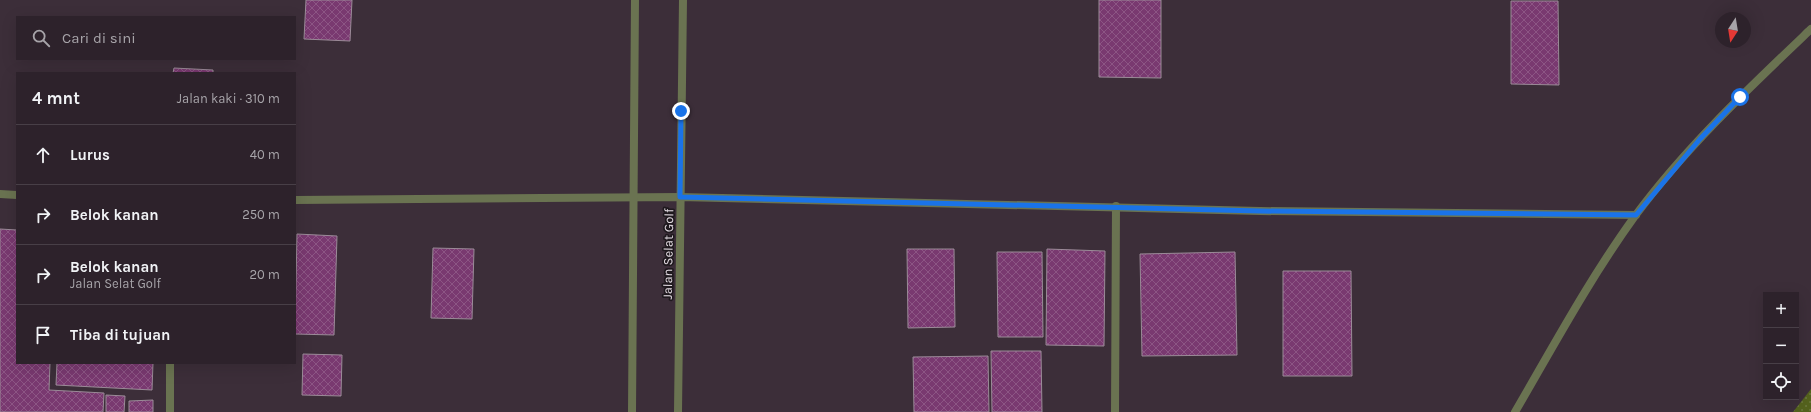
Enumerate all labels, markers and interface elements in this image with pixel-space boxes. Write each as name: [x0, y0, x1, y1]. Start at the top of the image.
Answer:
north arrow: [1715, 12, 1751, 48]
search box: [16, 16, 296, 60]
icon: search: [30, 27, 52, 49]
text: Cari di sini: [62, 29, 136, 47]
text: 4 mnt: [32, 88, 80, 108]
route start: [1731, 88, 1749, 106]
text: Jalan kaki · 310 m: [177, 91, 280, 106]
route end: [672, 102, 690, 120]
icon: ahead: [32, 144, 54, 166]
text: Lurus: [70, 146, 110, 164]
text: 40 m: [250, 147, 280, 162]
icon: right: [32, 204, 54, 226]
text: Belok kanan: [70, 206, 159, 224]
text: 250 m: [242, 207, 280, 222]
street label: Jalan Selat Golf: [660, 208, 676, 300]
text: Belok kanan: [70, 258, 159, 276]
icon: right: [32, 264, 54, 286]
text: 20 m: [250, 267, 280, 282]
text: Jalan Selat Golf: [70, 276, 161, 291]
map controls: [1763, 292, 1799, 400]
button: +: [1763, 292, 1799, 328]
icon: arrive: [32, 324, 54, 346]
text: Tiba di tujuan: [70, 326, 170, 344]
button: −: [1763, 328, 1799, 364]
button: locate: [1763, 364, 1799, 400]

